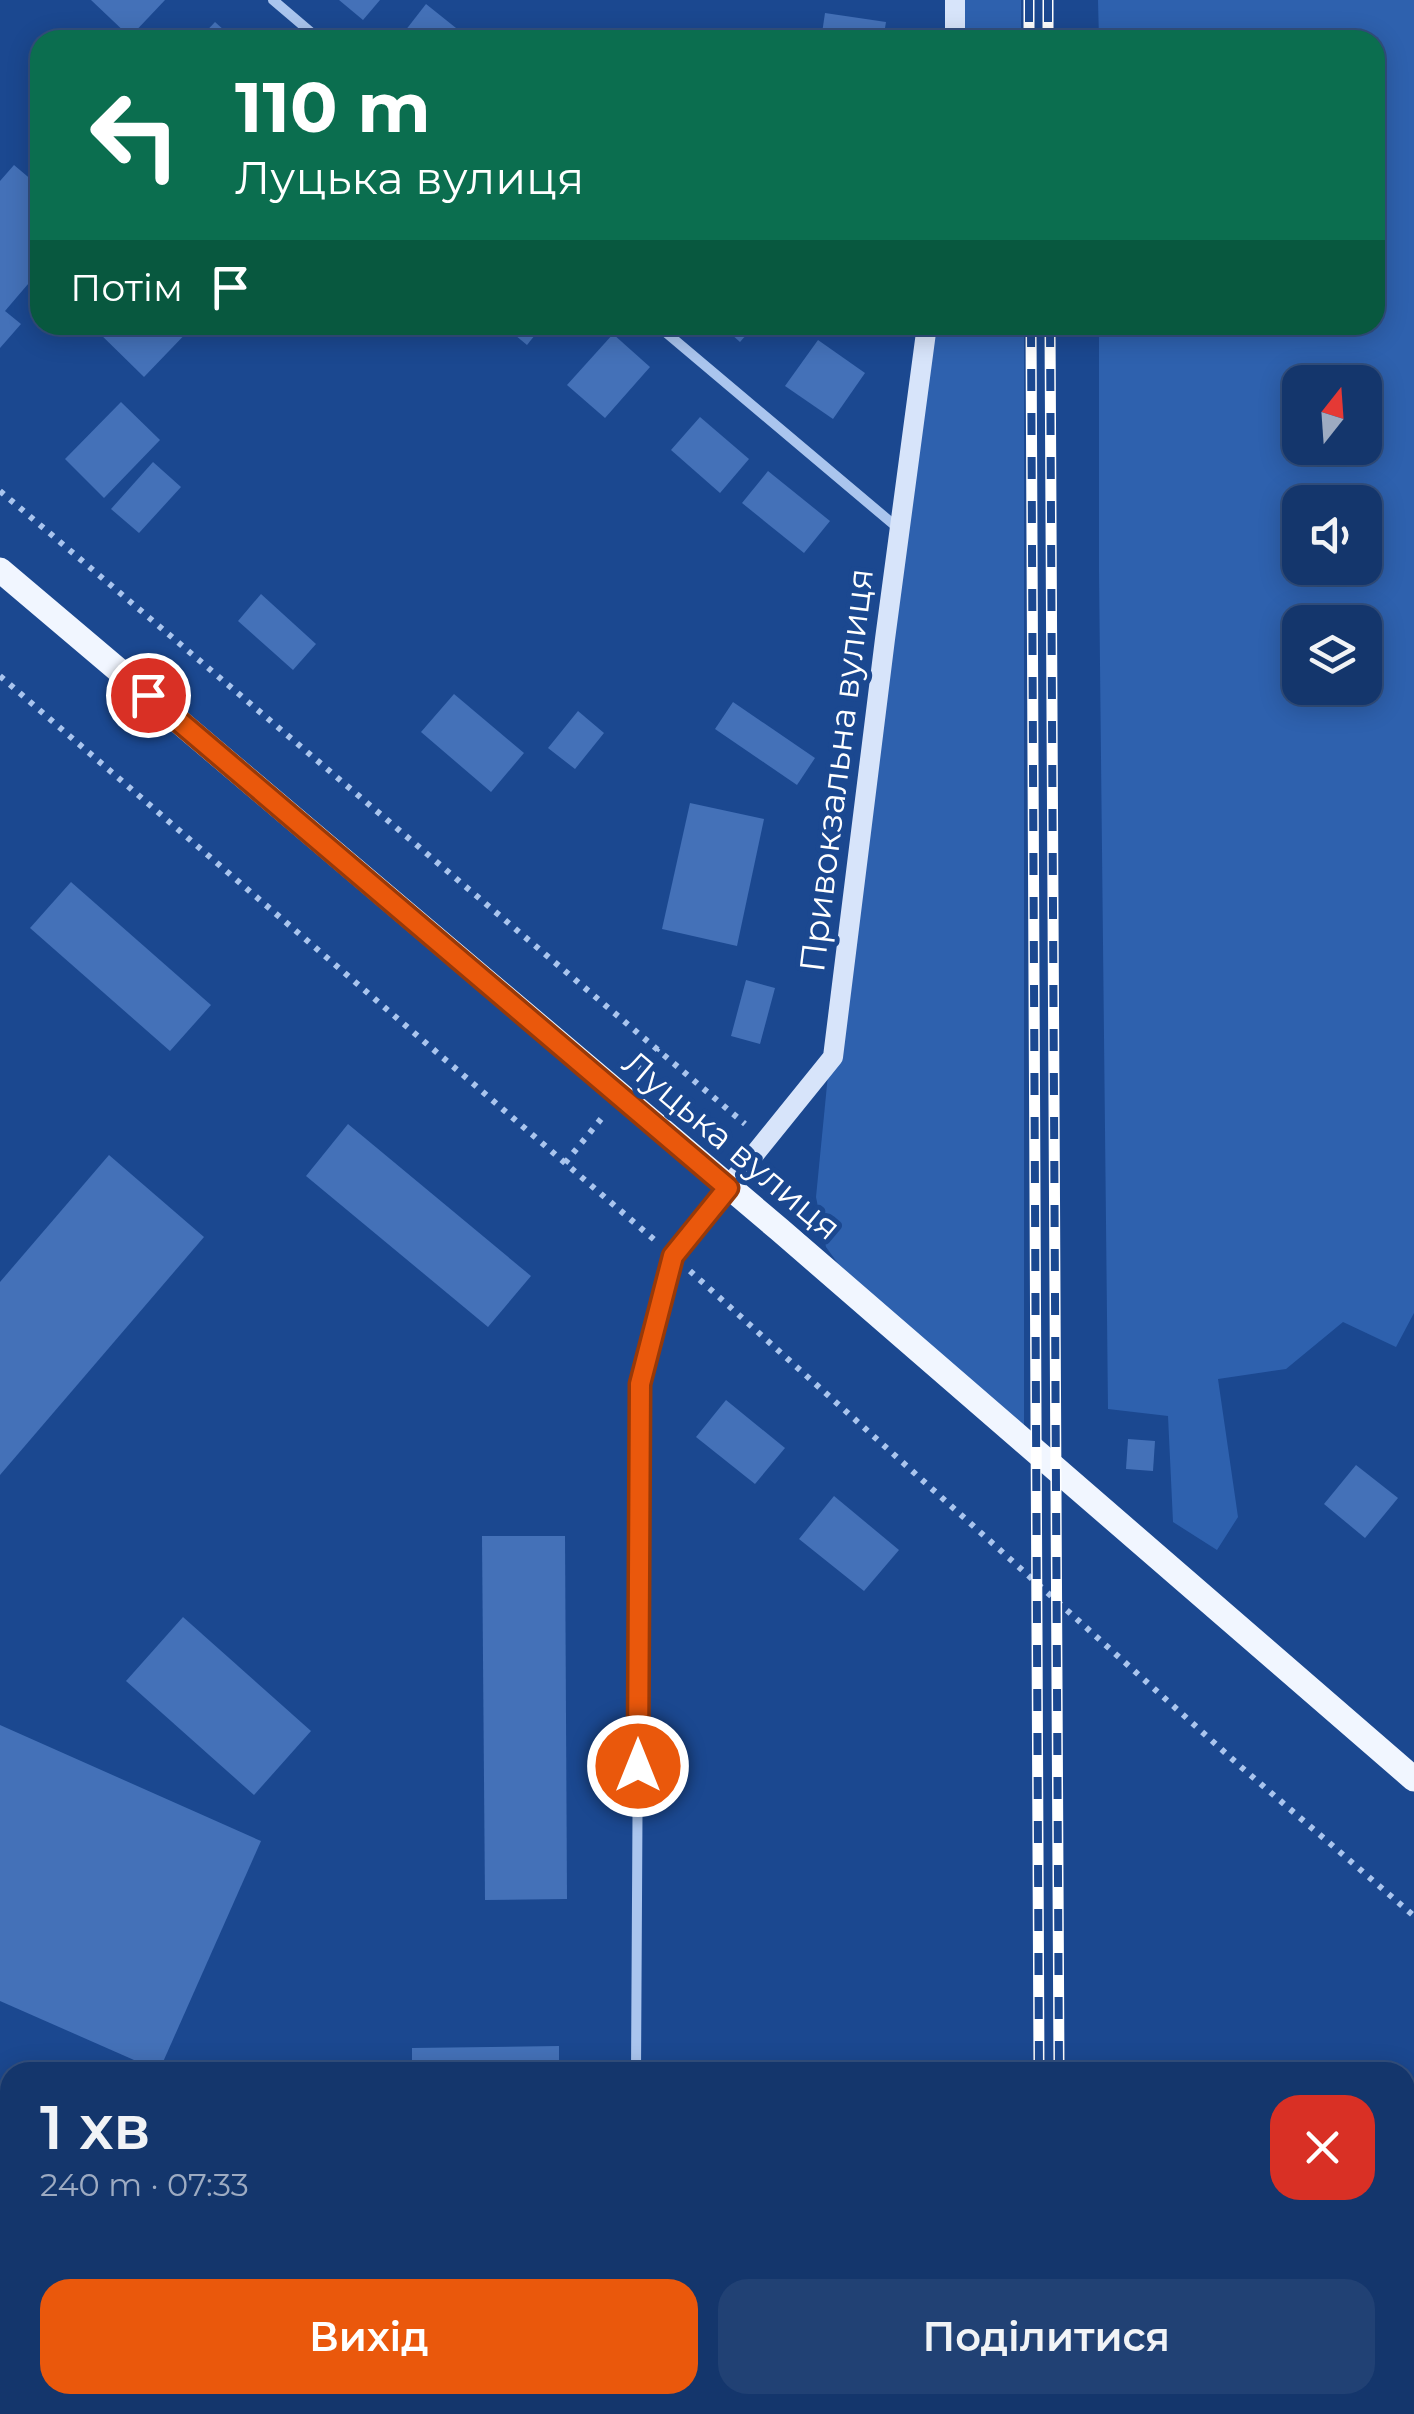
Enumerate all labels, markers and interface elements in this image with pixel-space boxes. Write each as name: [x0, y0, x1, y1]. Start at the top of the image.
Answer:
text: 110 m: [235, 64, 431, 150]
icon: left: [70, 70, 200, 200]
text: Луцька вулиця: [235, 150, 584, 205]
icon: arrive: [203, 260, 258, 315]
text: Потім: [70, 264, 183, 311]
north arrow: [1282, 365, 1382, 465]
map controls: [1282, 365, 1382, 705]
button: sound: [1282, 485, 1382, 585]
street label: Привокзальна вулиця: [790, 566, 882, 974]
button: layers: [1282, 605, 1382, 705]
pin: [106, 653, 191, 738]
icon: arrive: [121, 668, 176, 723]
street label: Луцька вулиця: [614, 1041, 850, 1249]
position arrow: [586, 1714, 690, 1818]
text: 1 хв: [40, 2091, 150, 2164]
button: close: [1270, 2095, 1375, 2200]
text: 240 m · 07:33: [40, 2165, 249, 2204]
button: Вихід: [40, 2279, 698, 2394]
button: Поділитися: [718, 2279, 1375, 2394]

